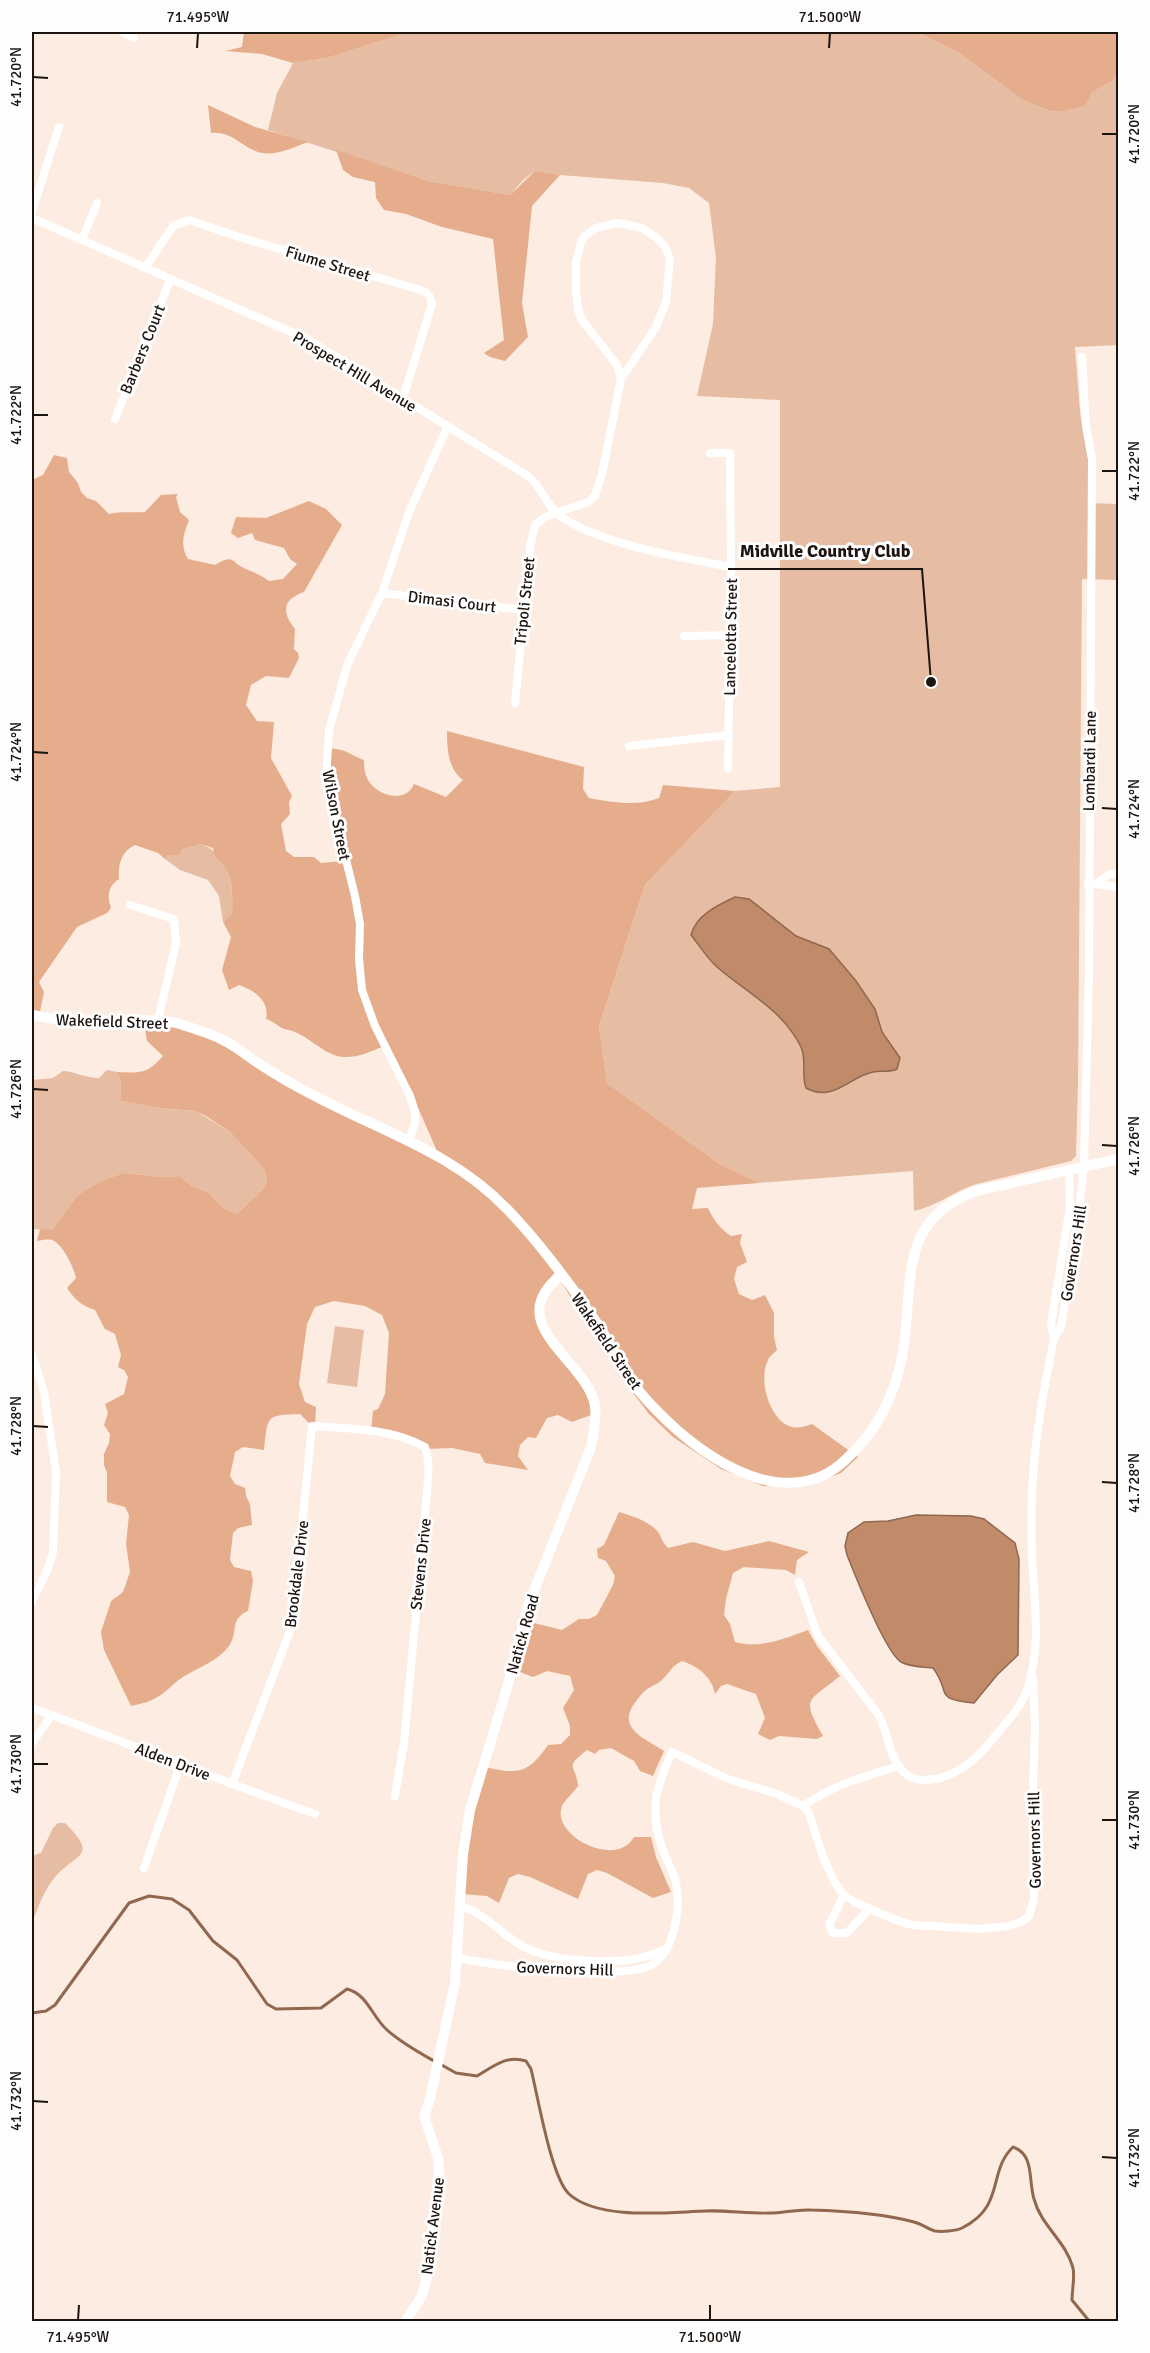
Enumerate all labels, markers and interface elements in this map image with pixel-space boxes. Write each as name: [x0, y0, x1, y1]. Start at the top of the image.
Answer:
text: 71.495°W: [167, 8, 230, 26]
text: 71.500°W: [799, 8, 862, 26]
text: 41.720°N: [7, 47, 25, 107]
text: 41.720°N: [1125, 104, 1143, 164]
street label: Fiume Street: [283, 242, 373, 286]
street label: Barbers Court: [116, 301, 170, 397]
street label: Prospect Hill Avenue: [289, 327, 420, 417]
text: 41.722°N: [7, 385, 25, 445]
text: 41.722°N: [1125, 441, 1143, 501]
callout: Midville Country Club: [728, 533, 922, 569]
text: Midville Country Club: [740, 540, 911, 562]
street label: Tripoli Street: [510, 556, 540, 646]
street label: Lancelotta Street: [720, 578, 742, 696]
street label: Dimasi Court: [407, 587, 498, 617]
street label: Lombardi Lane: [1079, 711, 1101, 811]
text: 41.724°N: [7, 722, 25, 782]
street label: Wilson Street: [317, 768, 355, 863]
text: 41.724°N: [1125, 779, 1143, 839]
street label: Wakefield Street: [55, 1010, 169, 1034]
text: 41.726°N: [7, 1059, 25, 1119]
text: 41.726°N: [1125, 1116, 1143, 1176]
street label: Governors Hill: [1057, 1203, 1092, 1303]
street label: Wakefield Street: [566, 1289, 646, 1394]
text: 41.728°N: [7, 1396, 25, 1456]
text: 41.728°N: [1125, 1453, 1143, 1513]
street label: Stevens Drive: [406, 1517, 436, 1611]
street label: Brookdale Drive: [280, 1519, 313, 1629]
street label: Natick Road: [502, 1592, 544, 1677]
text: 41.730°N: [7, 1734, 25, 1794]
street label: Alden Drive: [132, 1738, 213, 1785]
text: 41.730°N: [1125, 1790, 1143, 1850]
street label: Governors Hill: [1024, 1791, 1046, 1889]
street label: Governors Hill: [516, 1957, 614, 1981]
text: 41.732°N: [7, 2071, 25, 2131]
text: 41.732°N: [1125, 2128, 1143, 2188]
street label: Natick Avenue: [417, 2176, 449, 2276]
text: 71.495°W: [47, 2328, 110, 2346]
text: 71.500°W: [679, 2328, 742, 2346]

